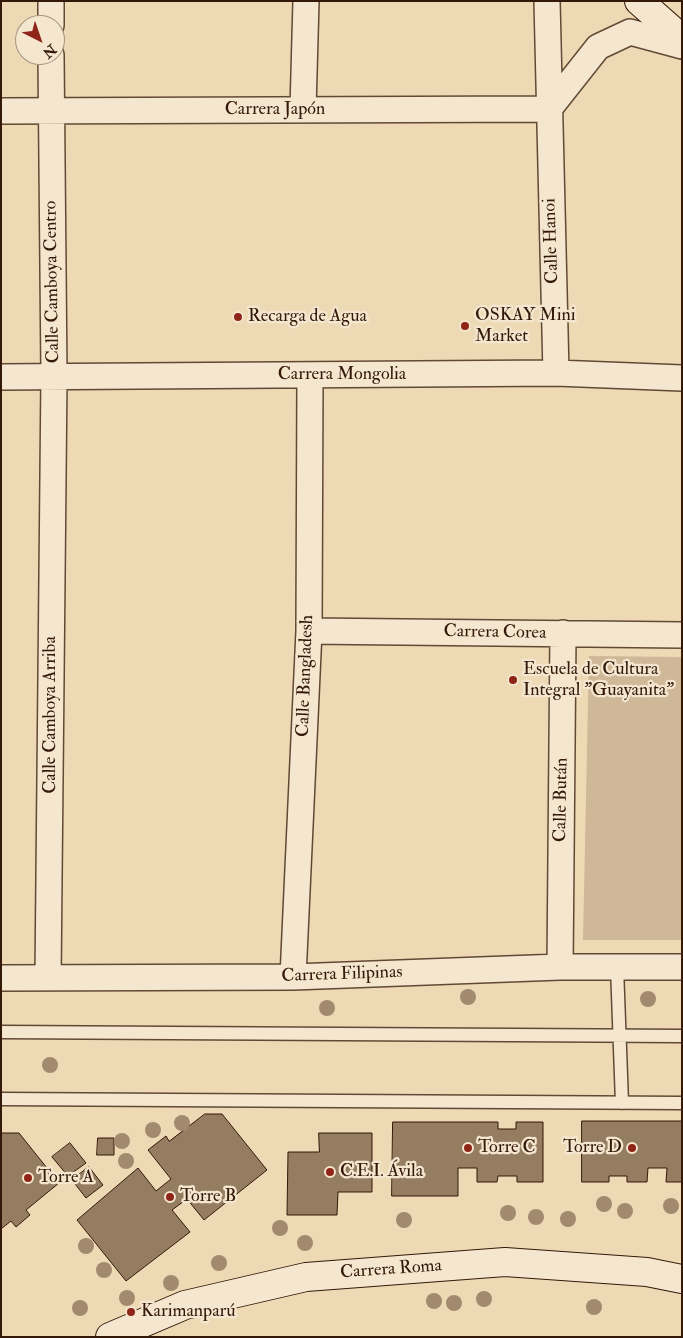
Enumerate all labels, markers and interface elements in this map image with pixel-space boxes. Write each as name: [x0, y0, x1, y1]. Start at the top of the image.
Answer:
north arrow: [15, 15, 65, 65]
text: N: [39, 40, 60, 61]
street label: Carrera Japón: [225, 99, 325, 121]
street label: Calle Hanoi: [540, 198, 564, 284]
street label: Calle Camboya Centro: [41, 200, 65, 364]
place label: OSKAY Mini Market: [475, 305, 576, 348]
place label: Recarga de Agua: [248, 306, 367, 328]
marker: Recarga de Agua: [232, 311, 244, 323]
marker: OSKAY Mini Market: [459, 320, 471, 332]
street label: Carrera Mongolia: [278, 364, 406, 386]
street label: Calle Bangladesh: [293, 615, 319, 737]
street label: Carrera Corea: [443, 621, 547, 645]
street label: Calle Camboya Arriba: [40, 636, 62, 794]
place label: Escuela de Cultura Integral "Guayanita": [523, 659, 674, 702]
marker: Escuela de Cultura Integral "Guayanita": [507, 674, 519, 686]
street label: Calle Bután: [550, 758, 574, 842]
street label: Carrera Filipinas: [281, 962, 403, 988]
place label: Torre C: [478, 1137, 536, 1159]
place label: Torre D: [563, 1137, 622, 1159]
marker: Torre C: [462, 1142, 474, 1154]
marker: Torre D: [626, 1142, 638, 1154]
place label: C.E.I. Ávila: [340, 1161, 423, 1183]
marker: C.E.I. Ávila: [324, 1166, 336, 1178]
place label: Torre A: [38, 1167, 94, 1189]
marker: Torre A: [22, 1172, 34, 1184]
place label: Torre B: [180, 1186, 236, 1208]
marker: Torre B: [164, 1191, 176, 1203]
street label: Carrera Roma: [339, 1256, 443, 1284]
place label: Karimanparú: [141, 1301, 236, 1323]
marker: Karimanparú: [125, 1306, 137, 1318]

